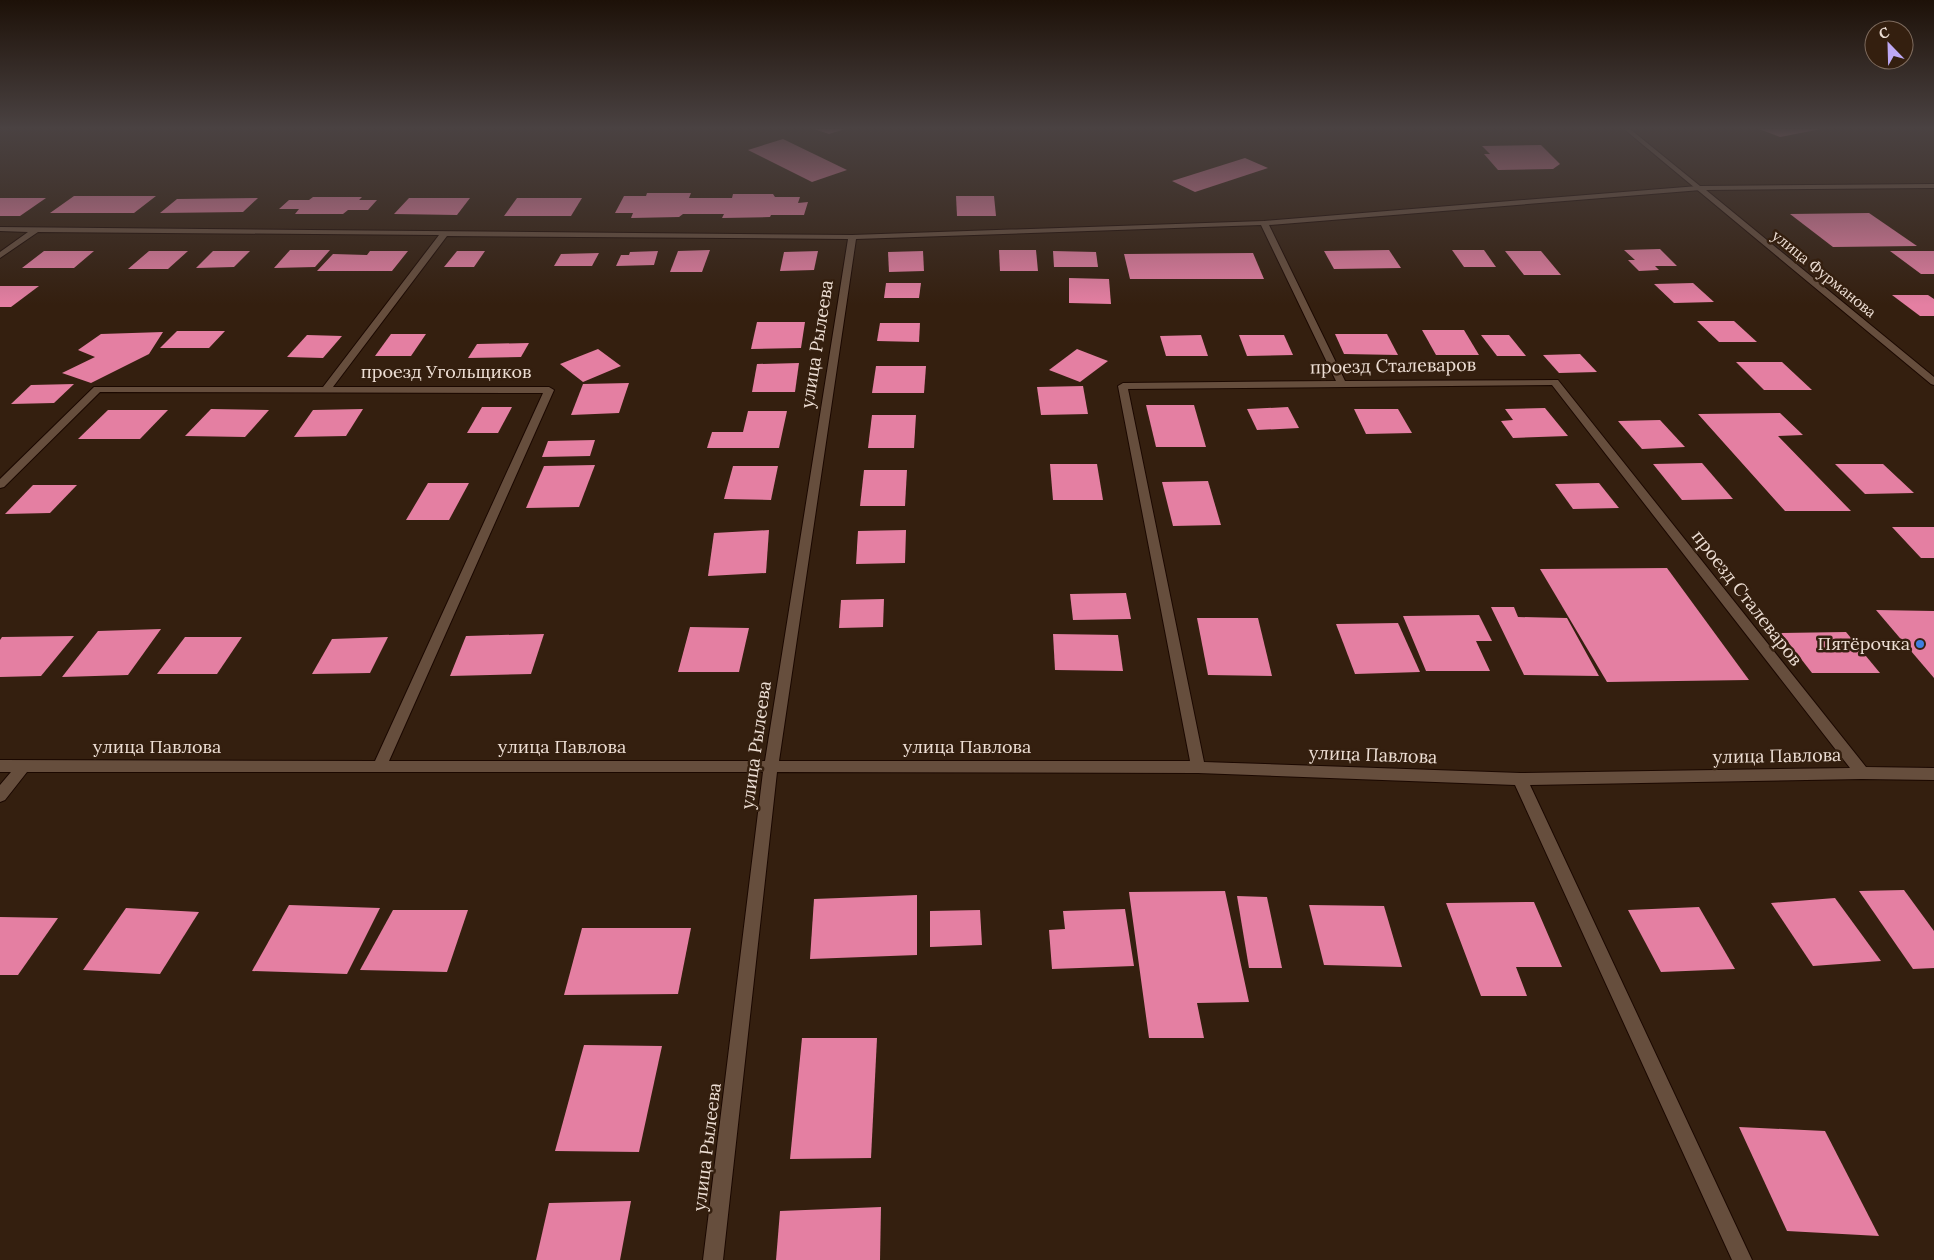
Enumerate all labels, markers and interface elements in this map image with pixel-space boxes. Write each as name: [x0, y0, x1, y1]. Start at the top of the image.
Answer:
north arrow: [1864, 20, 1914, 70]
text: С: [1876, 23, 1892, 43]
street label: улица Фурманова: [1768, 226, 1881, 322]
street label: улица Рылеева: [795, 278, 838, 410]
street label: проезд Сталеваров: [1310, 353, 1476, 378]
street label: проезд Угольщиков: [361, 360, 531, 383]
street label: проезд Сталеваров: [1687, 525, 1808, 670]
place label: Пятёрочка: [1818, 632, 1910, 655]
marker: Пятёрочка: [1914, 638, 1926, 650]
street label: улица Рылеева: [735, 679, 776, 811]
street label: улица Павлова: [93, 735, 221, 758]
street label: улица Павлова: [498, 735, 626, 758]
street label: улица Павлова: [903, 735, 1031, 758]
street label: улица Павлова: [1308, 741, 1438, 768]
street label: улица Павлова: [1713, 743, 1841, 768]
street label: улица Рылеева: [687, 1081, 726, 1213]

